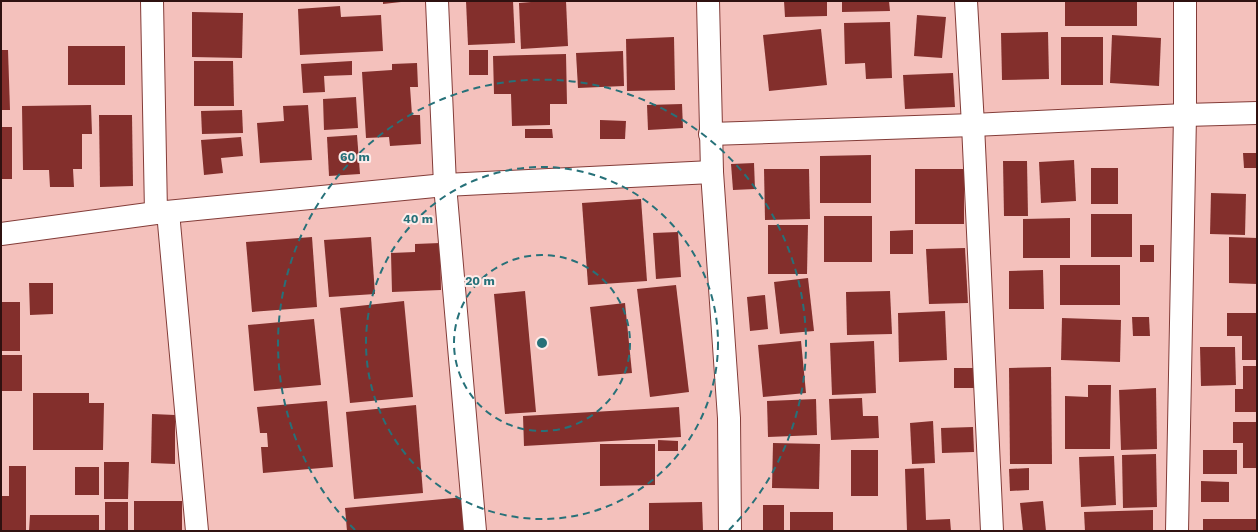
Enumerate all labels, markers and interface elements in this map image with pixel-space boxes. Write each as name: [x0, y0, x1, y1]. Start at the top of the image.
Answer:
text: 60 m: [340, 150, 370, 164]
text: 40 m: [403, 212, 433, 226]
text: 20 m: [465, 274, 495, 288]
centre of rings: [535, 336, 549, 350]

